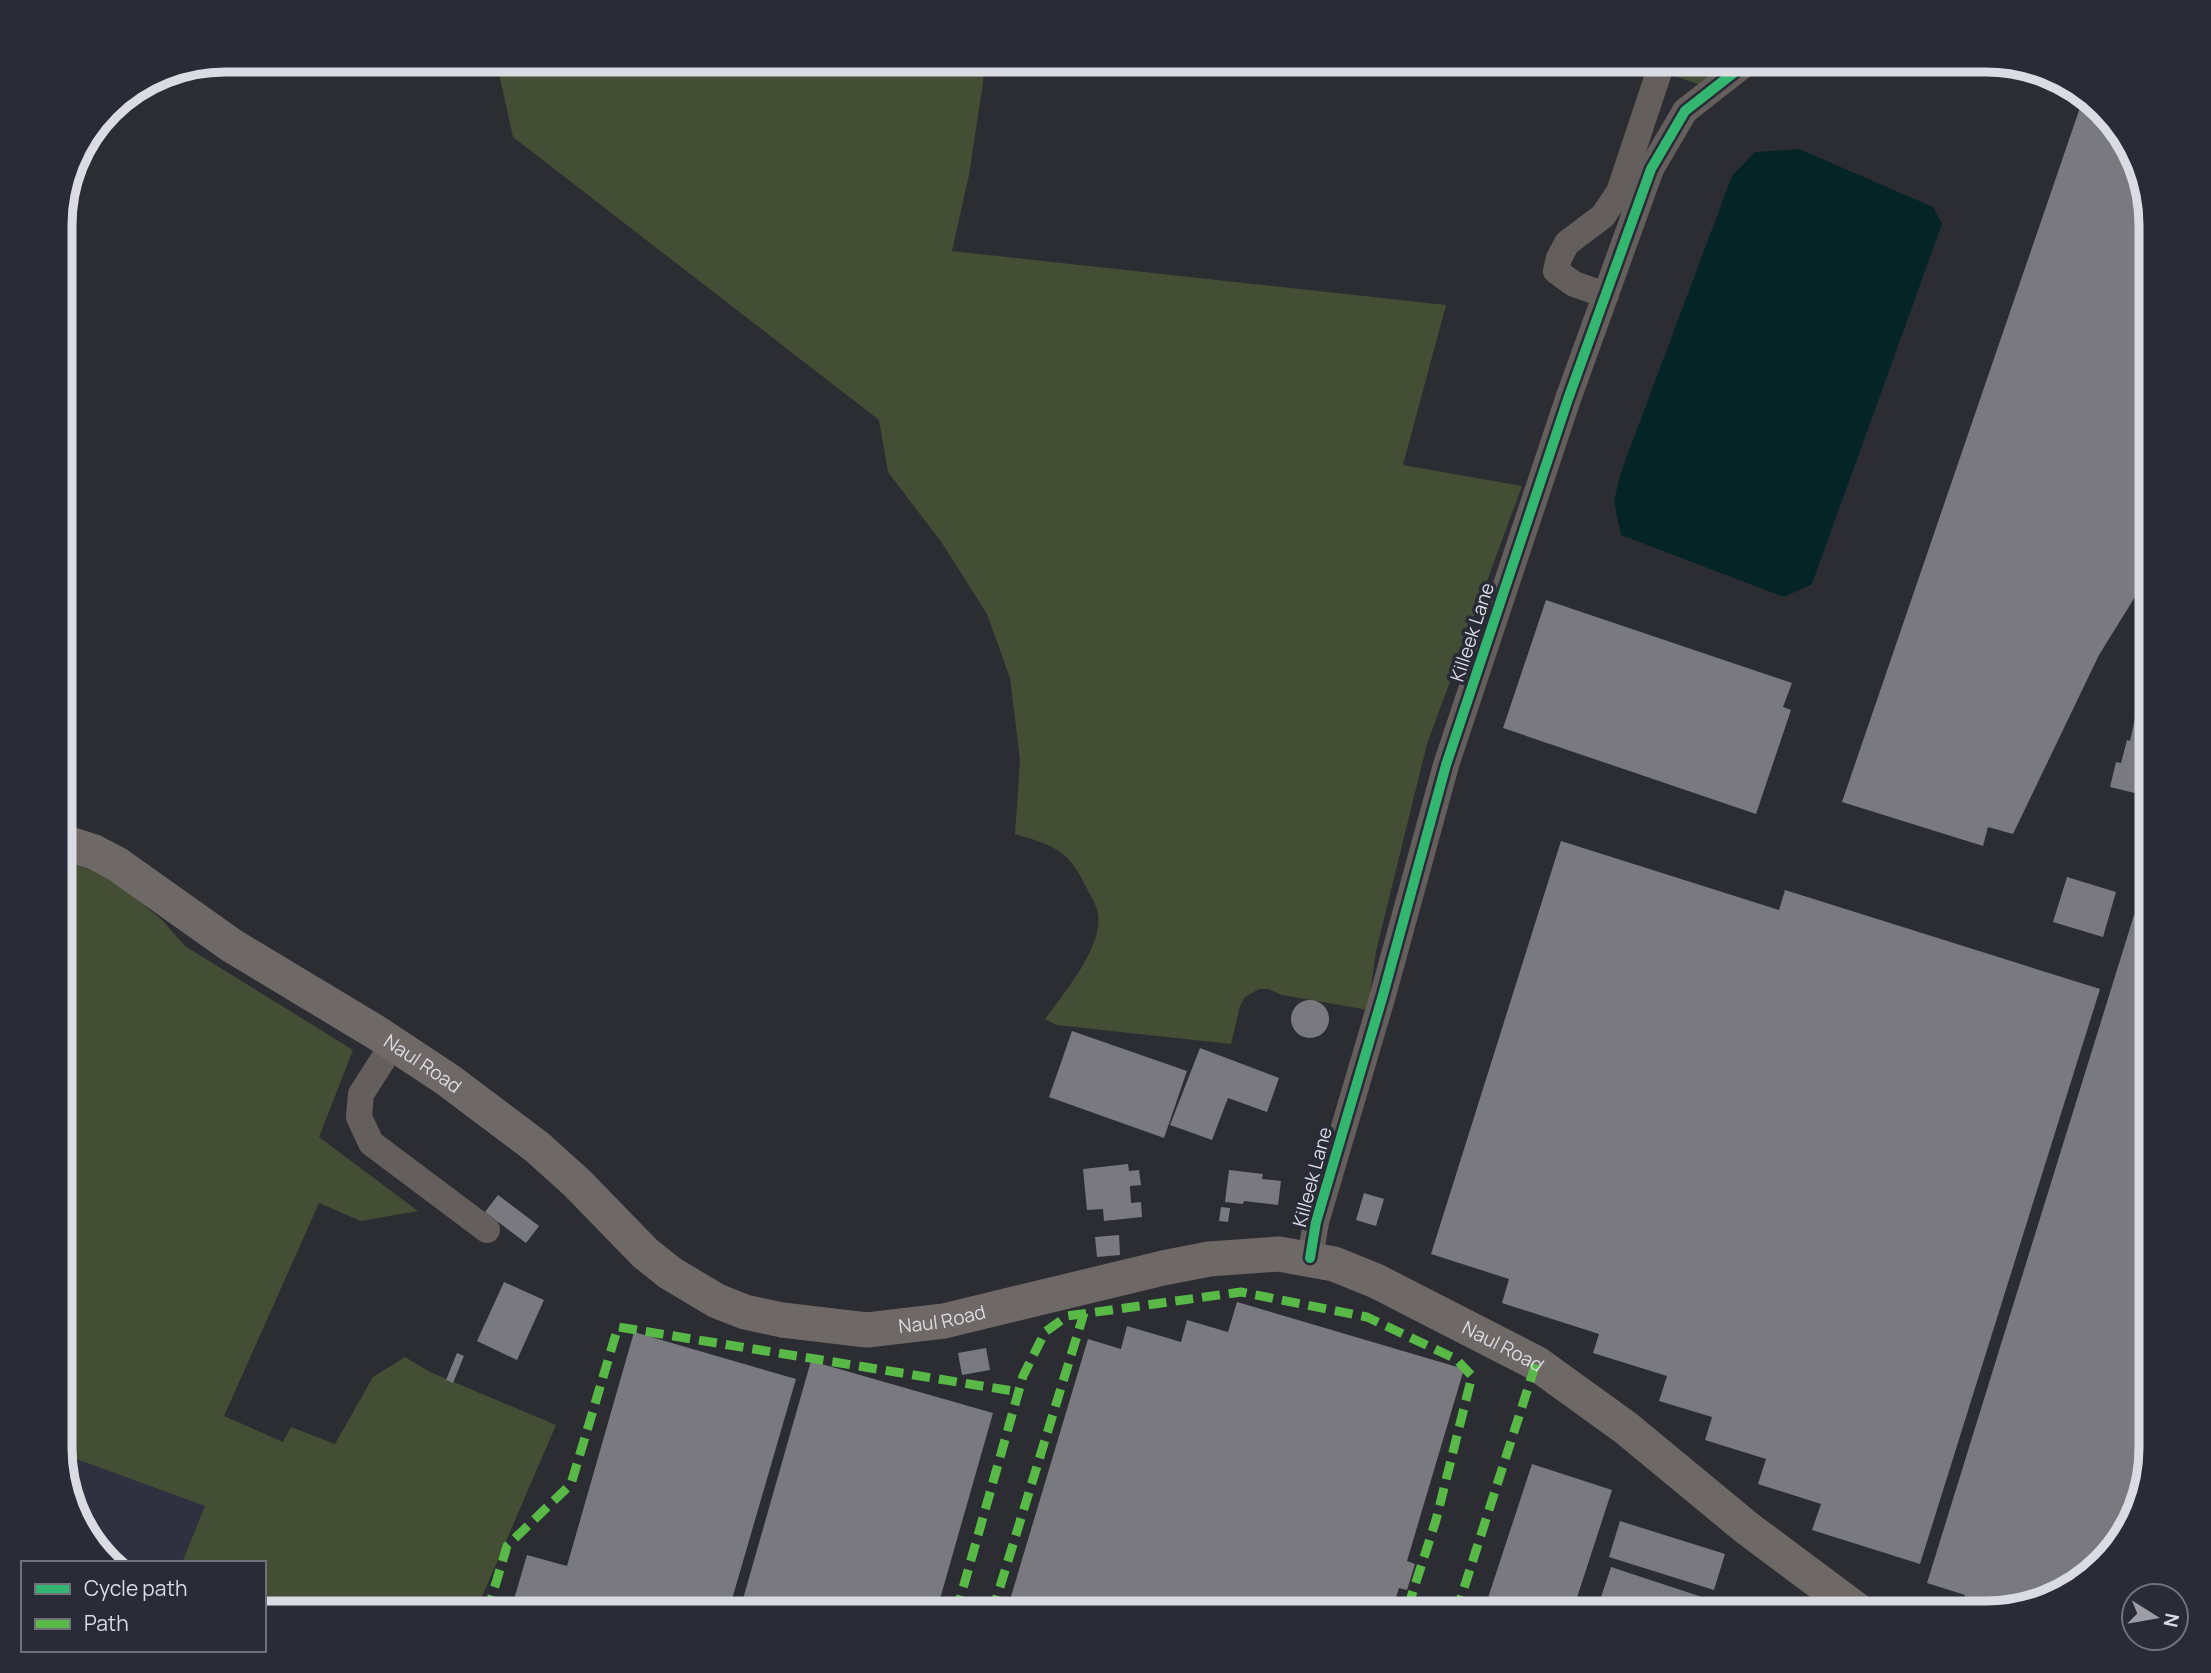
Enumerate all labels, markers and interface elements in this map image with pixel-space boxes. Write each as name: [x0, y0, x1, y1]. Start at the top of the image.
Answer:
street label: Killeek Lane: [1444, 579, 1500, 685]
street label: Naul Road: [379, 1028, 467, 1099]
street label: Killeek Lane: [1286, 1124, 1338, 1230]
street label: Naul Road: [897, 1298, 988, 1339]
street label: Naul Road: [1458, 1314, 1549, 1378]
legend: [21, 1561, 266, 1652]
text: Cycle path: [84, 1574, 187, 1602]
north arrow: [2120, 1582, 2190, 1652]
text: Path: [84, 1609, 129, 1637]
text: N: [2158, 1611, 2186, 1629]

